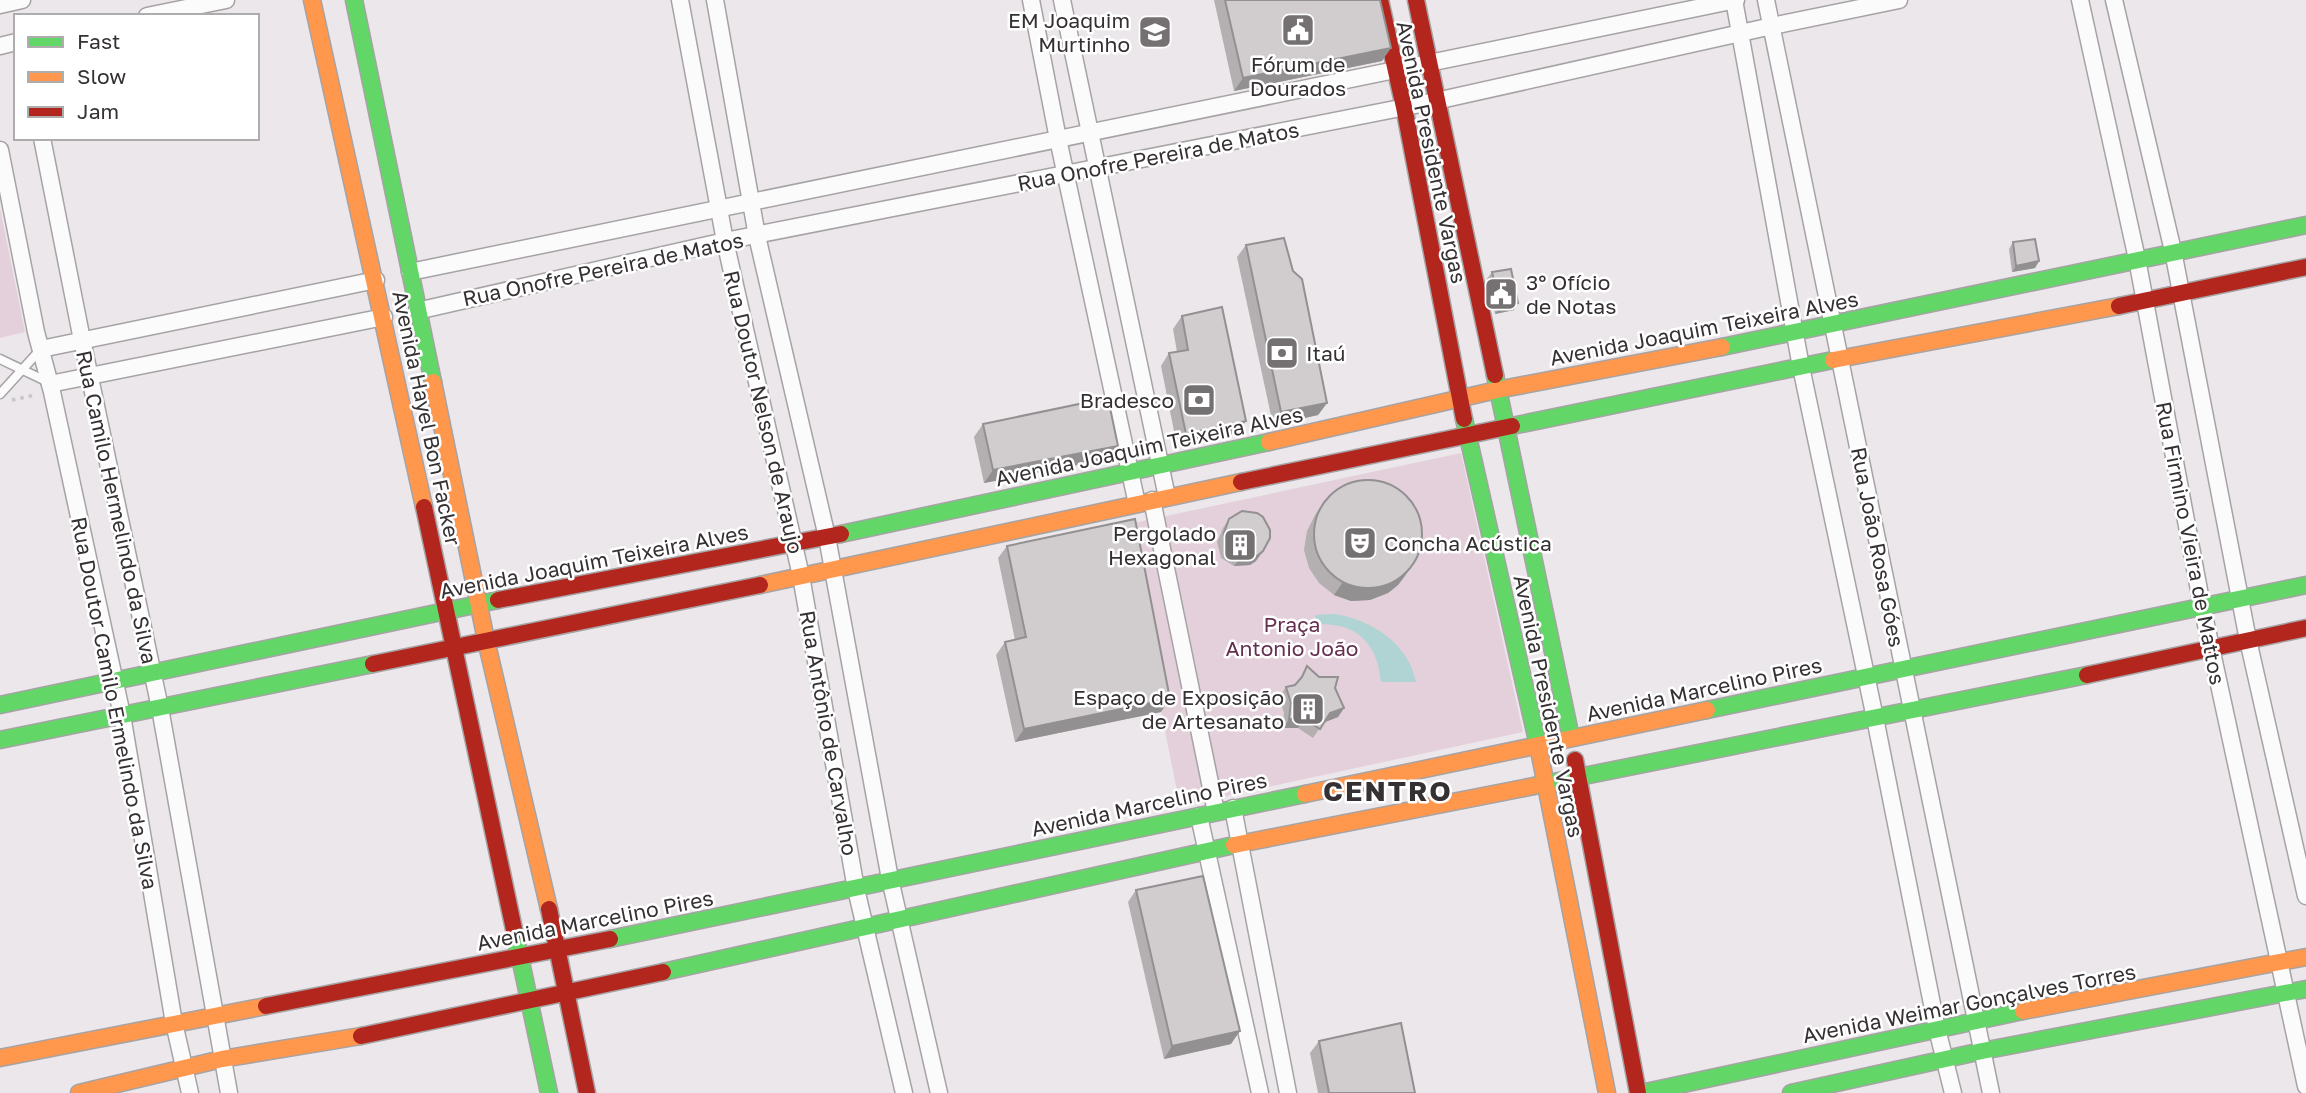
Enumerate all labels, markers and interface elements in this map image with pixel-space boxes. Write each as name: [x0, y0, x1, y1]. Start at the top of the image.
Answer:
place label: EM Joaquim Murtinho: [1008, 7, 1130, 57]
public building icon: Fórum de Dourados: [1279, 11, 1317, 49]
school or university icon: EM Joaquim Murtinho: [1136, 13, 1174, 51]
legend: [14, 14, 259, 140]
street label: Avenida Presidente Vargas: [1391, 18, 1473, 286]
text: Fast: [77, 28, 120, 54]
place label: Fórum de Dourados: [1250, 51, 1346, 101]
text: Slow: [77, 63, 126, 89]
text: Jam: [77, 98, 119, 124]
street label: Rua Onofre Pereira de Matos: [1015, 116, 1301, 196]
street label: Rua Onofre Pereira de Matos: [460, 227, 746, 311]
street label: Rua Doutor Nelson de Araujo: [719, 268, 809, 556]
place label: 3° Ofício de Notas: [1526, 269, 1616, 319]
public building icon: 3° Ofício de Notas: [1482, 275, 1520, 313]
street label: Avenida Joaquim Teixeira Alves: [1548, 285, 1860, 371]
street label: Avenida Hayel Bon Facker: [387, 288, 467, 548]
bank icon: Itaú: [1263, 334, 1301, 372]
place label: Itaú: [1306, 340, 1346, 366]
street label: Rua Camilo Hermelindo da Silva: [71, 348, 163, 666]
bank icon: Bradesco: [1180, 381, 1218, 419]
place label: Bradesco: [1080, 387, 1174, 413]
street label: Rua Firmino Vieira de Mattos: [2151, 399, 2231, 687]
street label: Avenida Joaquim Teixeira Alves: [993, 401, 1305, 491]
street label: Rua João Rosa Góes: [1846, 445, 1910, 649]
street label: Rua Doutor Camilo Ermelindo da Silva: [66, 514, 164, 892]
street label: Avenida Joaquim Teixeira Alves: [438, 518, 750, 604]
place label: Pergolado Hexagonal: [1108, 520, 1216, 570]
theatre icon: Concha Acústica: [1341, 524, 1379, 562]
building icon: Pergolado Hexagonal: [1221, 526, 1259, 564]
place label: Concha Acústica: [1384, 530, 1552, 556]
street label: Avenida Presidente Vargas: [1508, 572, 1590, 840]
street label: Rua Antônio de Carvalho: [795, 608, 863, 858]
park label: Praça Antonio João: [1226, 611, 1358, 661]
street label: Avenida Marcelino Pires: [1584, 651, 1824, 727]
place label: Espaço de Exposição de Artesanato: [1073, 684, 1284, 734]
building icon: Espaço de Exposição de Artesanato: [1289, 690, 1327, 728]
street label: Avenida Marcelino Pires: [1029, 766, 1269, 842]
district label: CENTRO: [1323, 774, 1453, 807]
street label: Avenida Marcelino Pires: [475, 884, 715, 956]
street label: Avenida Weimar Gonçalves Torres: [1800, 958, 2138, 1048]

